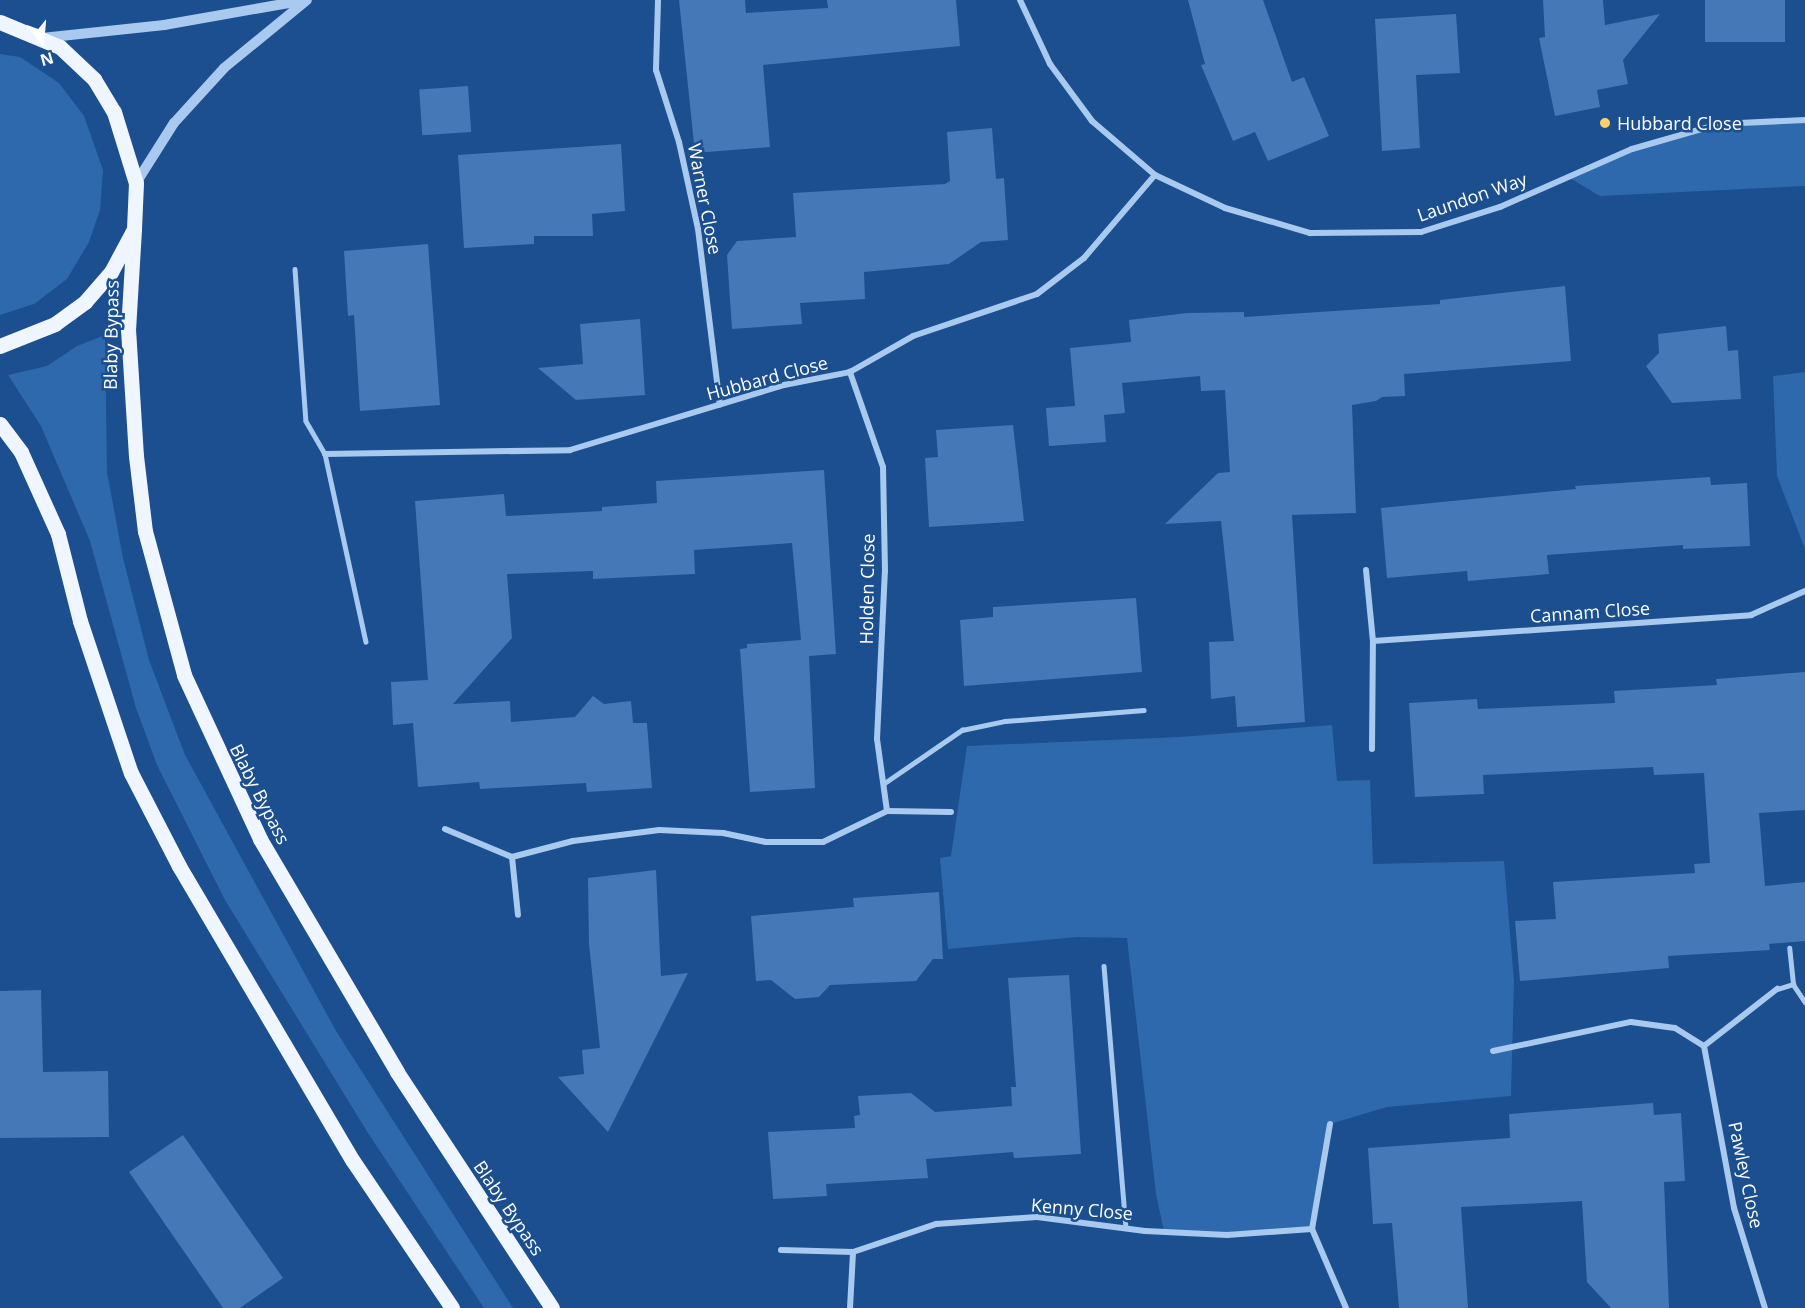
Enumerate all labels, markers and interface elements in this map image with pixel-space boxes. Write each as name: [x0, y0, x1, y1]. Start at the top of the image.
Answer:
north arrow: [12, 12, 72, 72]
text: N: [38, 47, 56, 72]
place label: Hubbard Close: [1617, 112, 1742, 134]
marker: Hubbard Close: [1598, 116, 1612, 130]
street label: Warner Close: [684, 142, 726, 256]
street label: Laundon Way: [1414, 168, 1530, 226]
street label: Blaby Bypass: [99, 280, 123, 390]
street label: Hubbard Close: [704, 351, 830, 405]
street label: Holden Close: [855, 533, 879, 645]
street label: Cannam Close: [1529, 597, 1651, 627]
street label: Blaby Bypass: [225, 740, 295, 848]
street label: Pawley Close: [1724, 1120, 1768, 1230]
street label: Blaby Bypass: [469, 1156, 549, 1260]
street label: Kenny Close: [1030, 1194, 1134, 1224]

